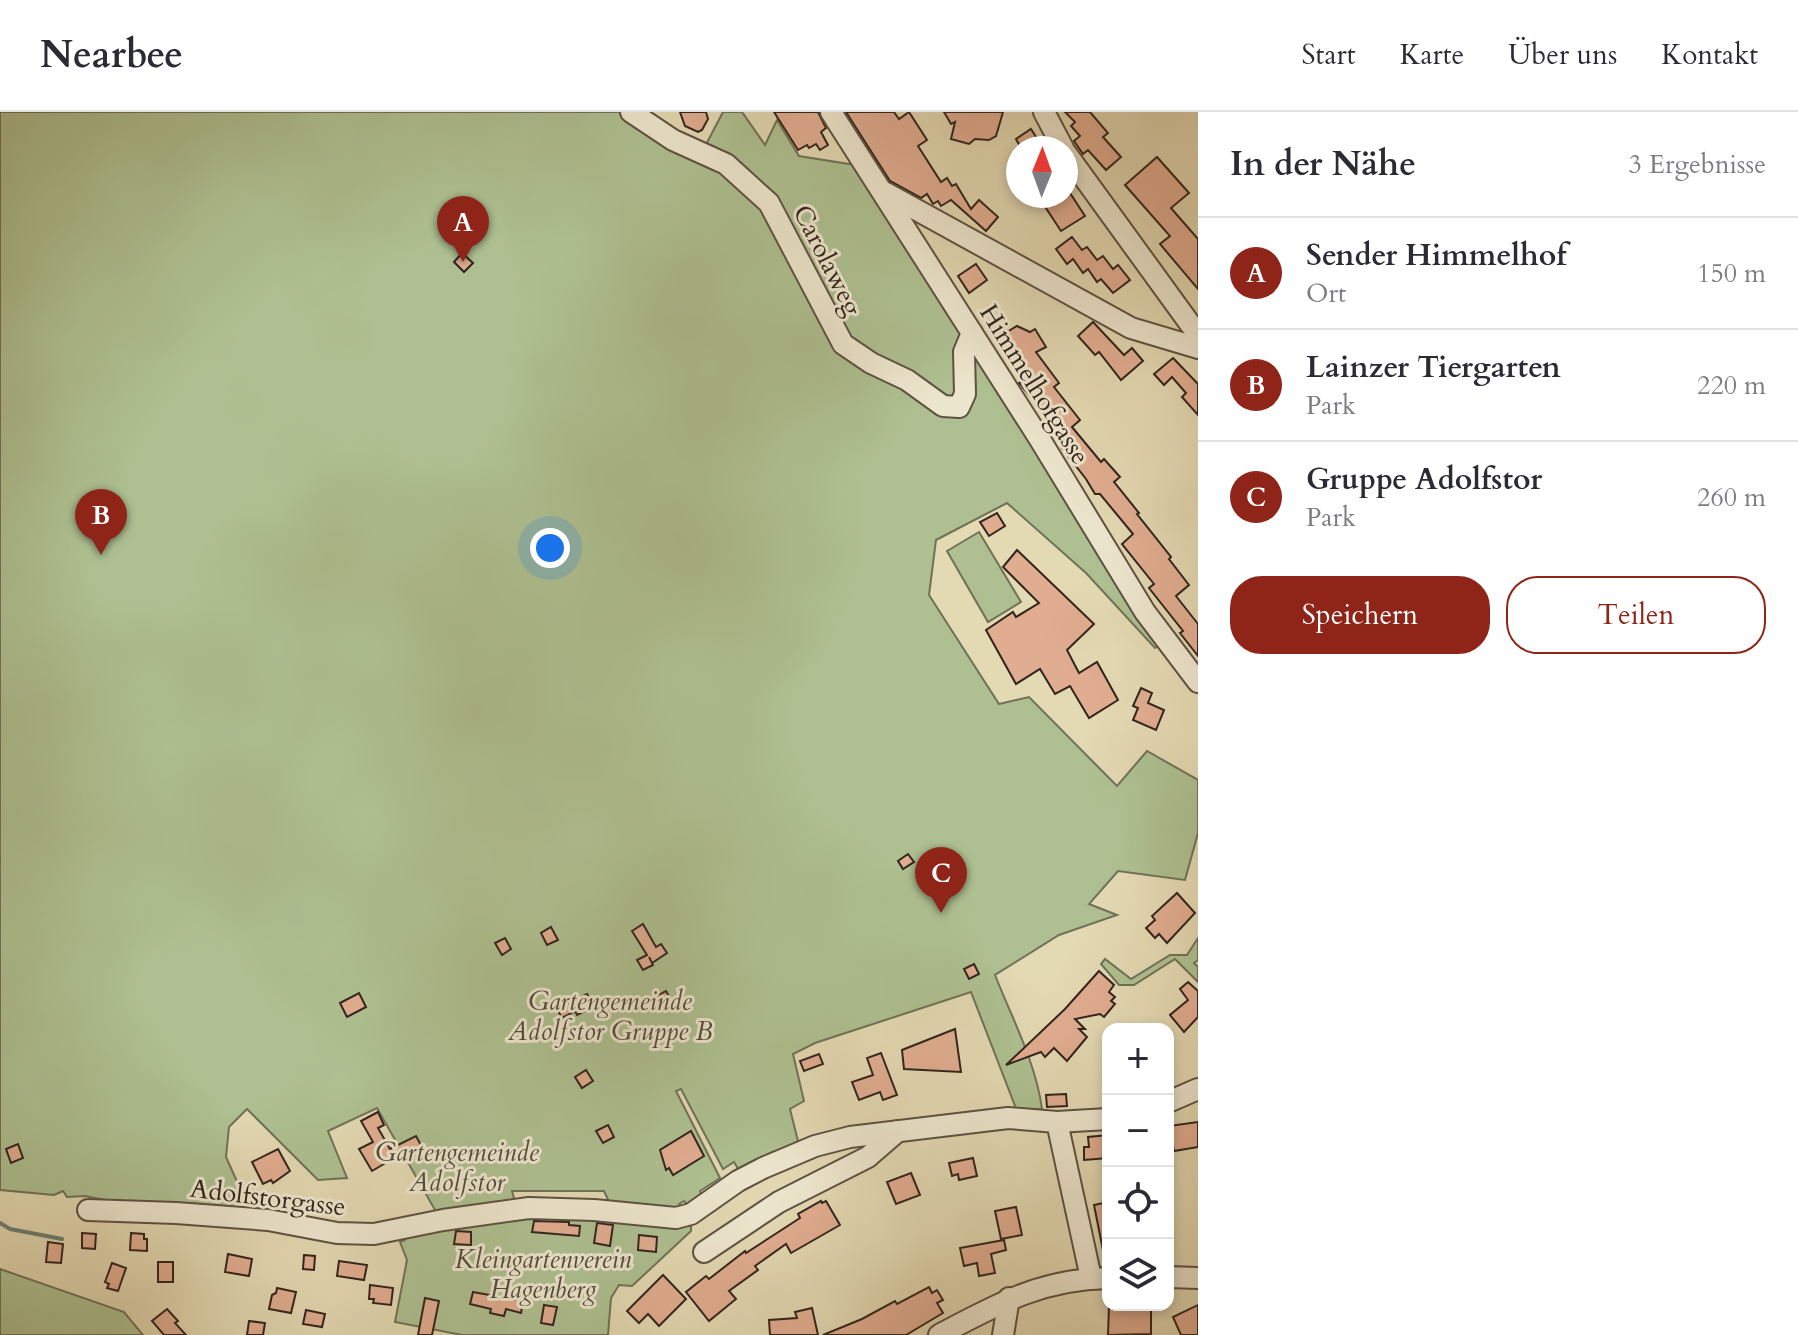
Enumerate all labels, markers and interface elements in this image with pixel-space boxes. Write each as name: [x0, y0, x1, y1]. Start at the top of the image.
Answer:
text: Nearbee: [40, 29, 183, 81]
text: Start: [1302, 36, 1356, 74]
text: Karte: [1400, 36, 1464, 74]
text: Über uns: [1508, 36, 1617, 74]
text: Kontakt: [1661, 36, 1758, 74]
north arrow: [1006, 136, 1078, 208]
text: In der Nähe: [1230, 141, 1416, 187]
text: 3 Ergebnisse: [1629, 147, 1766, 182]
pin: A: [437, 196, 489, 262]
street label: Carolaweg: [785, 199, 871, 322]
text: Sender Himmelhof: [1306, 235, 1567, 276]
text: A: [1246, 256, 1266, 291]
text: 150 m: [1697, 256, 1766, 291]
text: Ort: [1306, 276, 1346, 311]
street label: Himmelhofgasse: [971, 298, 1098, 471]
text: Lainzer Tiergarten: [1306, 347, 1561, 388]
text: B: [1247, 368, 1265, 403]
text: 220 m: [1697, 368, 1766, 403]
text: Park: [1306, 388, 1356, 423]
text: Gruppe Adolfstor: [1306, 459, 1542, 500]
text: C: [1246, 480, 1266, 515]
text: 260 m: [1697, 480, 1766, 515]
pin: B: [75, 489, 127, 555]
text: Park: [1306, 500, 1356, 535]
your location: [530, 528, 570, 568]
button: Speichern: [1230, 576, 1490, 654]
button: Teilen: [1506, 576, 1766, 654]
pin: C: [915, 847, 967, 913]
park label: Gartengemeinde Adolfstor Gruppe B: [507, 984, 712, 1049]
map controls: [1102, 1023, 1174, 1311]
button: +: [1102, 1023, 1174, 1095]
button: −: [1102, 1095, 1174, 1167]
park label: Gartengemeinde Adolfstor: [375, 1135, 540, 1200]
button: locate: [1102, 1167, 1174, 1239]
street label: Adolfstorgasse: [188, 1171, 348, 1224]
button: layers: [1102, 1239, 1174, 1311]
park label: Kleingartenverein Hagenberg: [455, 1242, 632, 1307]

